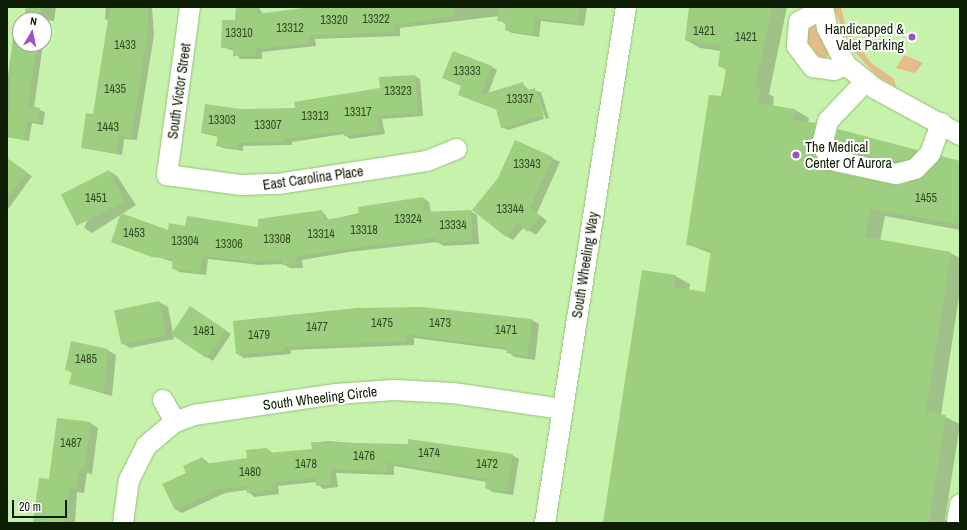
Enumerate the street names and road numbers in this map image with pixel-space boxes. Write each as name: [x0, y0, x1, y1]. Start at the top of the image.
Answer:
street label: South Victor Street: [164, 42, 194, 140]
street label: East Carolina Place: [262, 163, 364, 193]
street label: South Wheeling Way: [568, 211, 602, 319]
street label: South Wheeling Circle: [262, 383, 378, 413]

